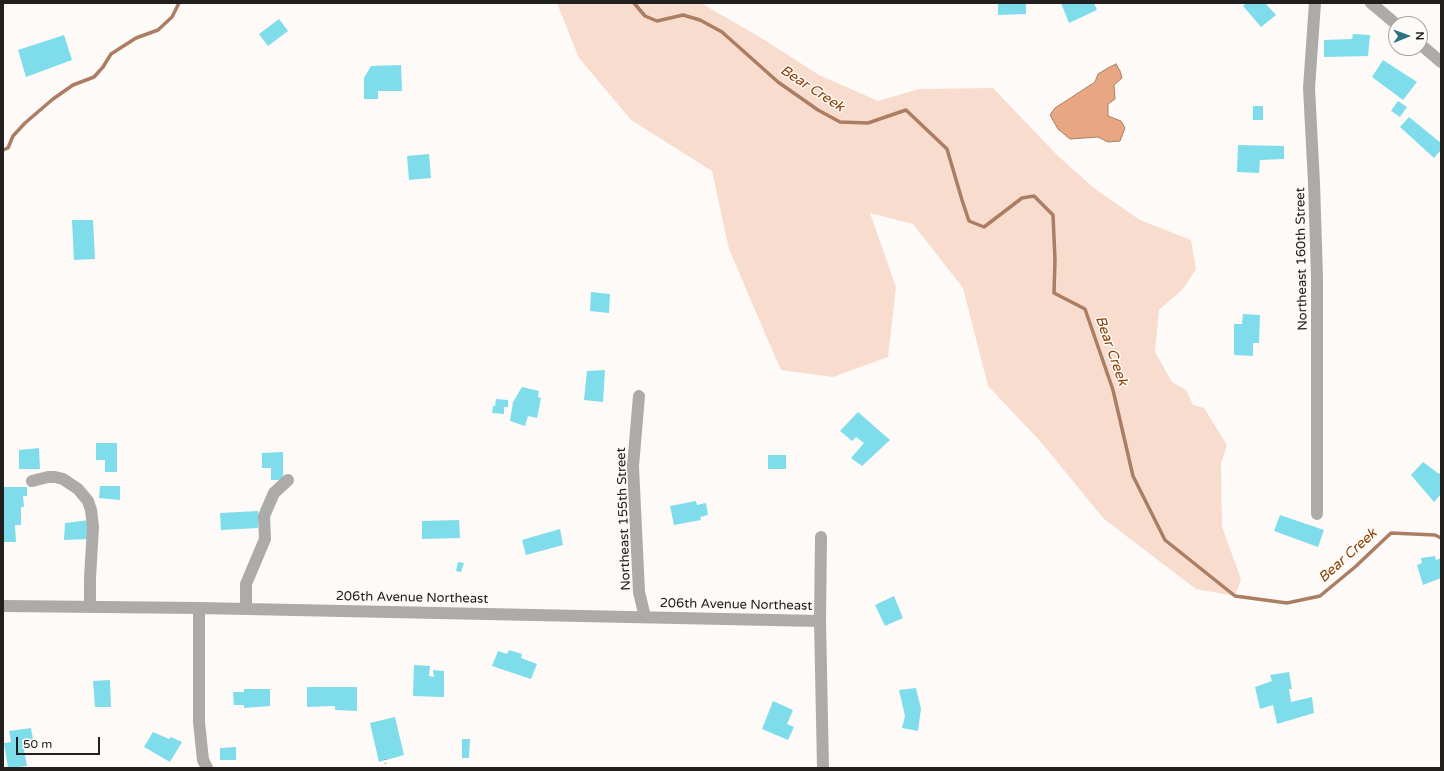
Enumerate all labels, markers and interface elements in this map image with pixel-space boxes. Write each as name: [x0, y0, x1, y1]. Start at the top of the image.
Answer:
north arrow: [1388, 16, 1428, 56]
text: N: [1413, 31, 1426, 40]
water label: Bear Creek: [777, 62, 847, 116]
street label: Northeast 160th Street: [1293, 187, 1311, 331]
water label: Bear Creek: [1091, 314, 1131, 388]
street label: Northeast 155th Street: [614, 447, 634, 591]
water label: Bear Creek: [1315, 525, 1381, 587]
street label: 206th Avenue Northeast: [336, 589, 488, 607]
street label: 206th Avenue Northeast: [660, 596, 812, 614]
scale bar: [18, 729, 102, 755]
text: 50 m: [23, 737, 52, 751]

